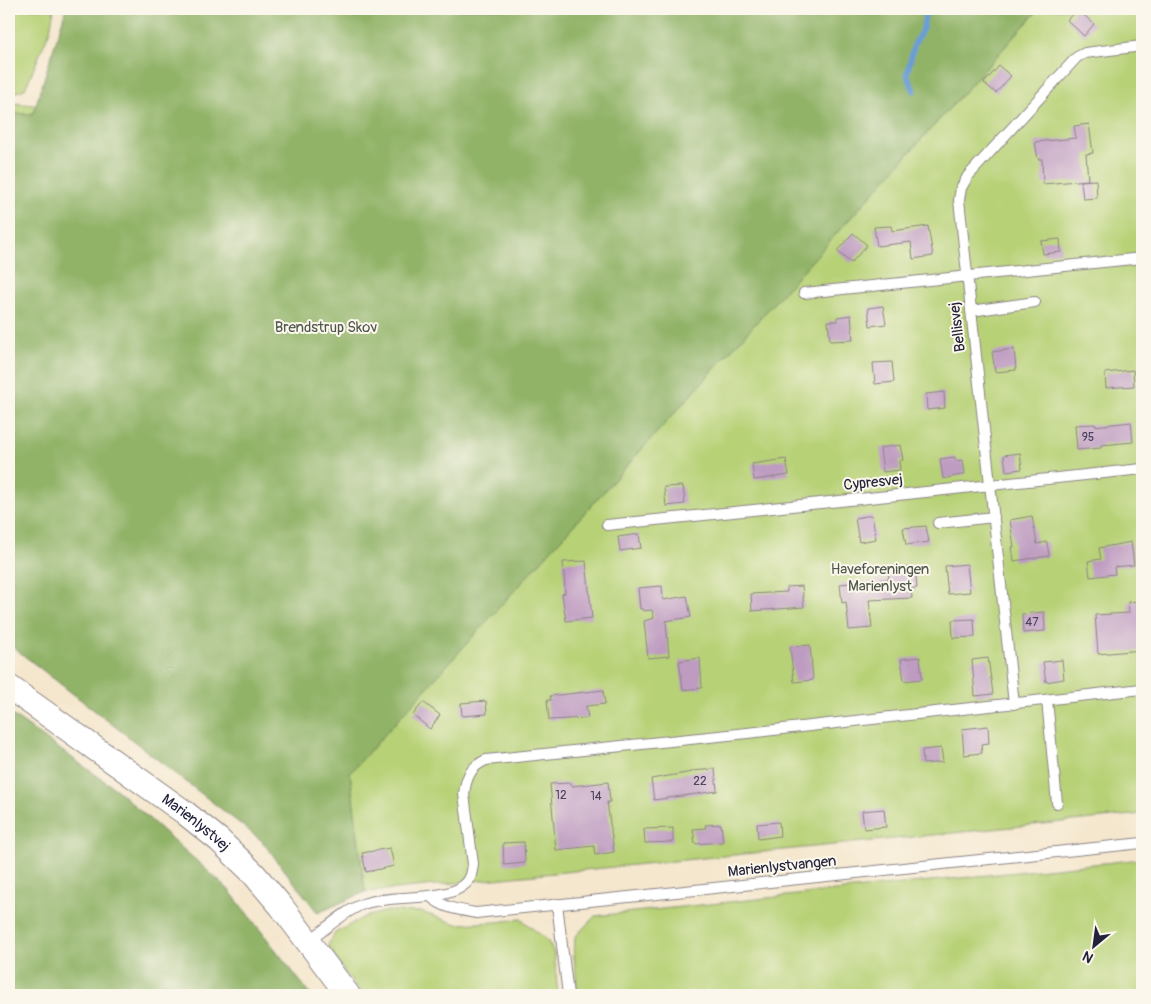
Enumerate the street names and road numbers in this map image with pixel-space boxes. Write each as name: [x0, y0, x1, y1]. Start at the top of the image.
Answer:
street label: Bellisvej: [945, 301, 970, 353]
street label: Cypresvej: [842, 470, 904, 495]
street label: Marienlystvej: [158, 790, 234, 856]
street label: Marienlystvangen: [727, 851, 837, 882]

